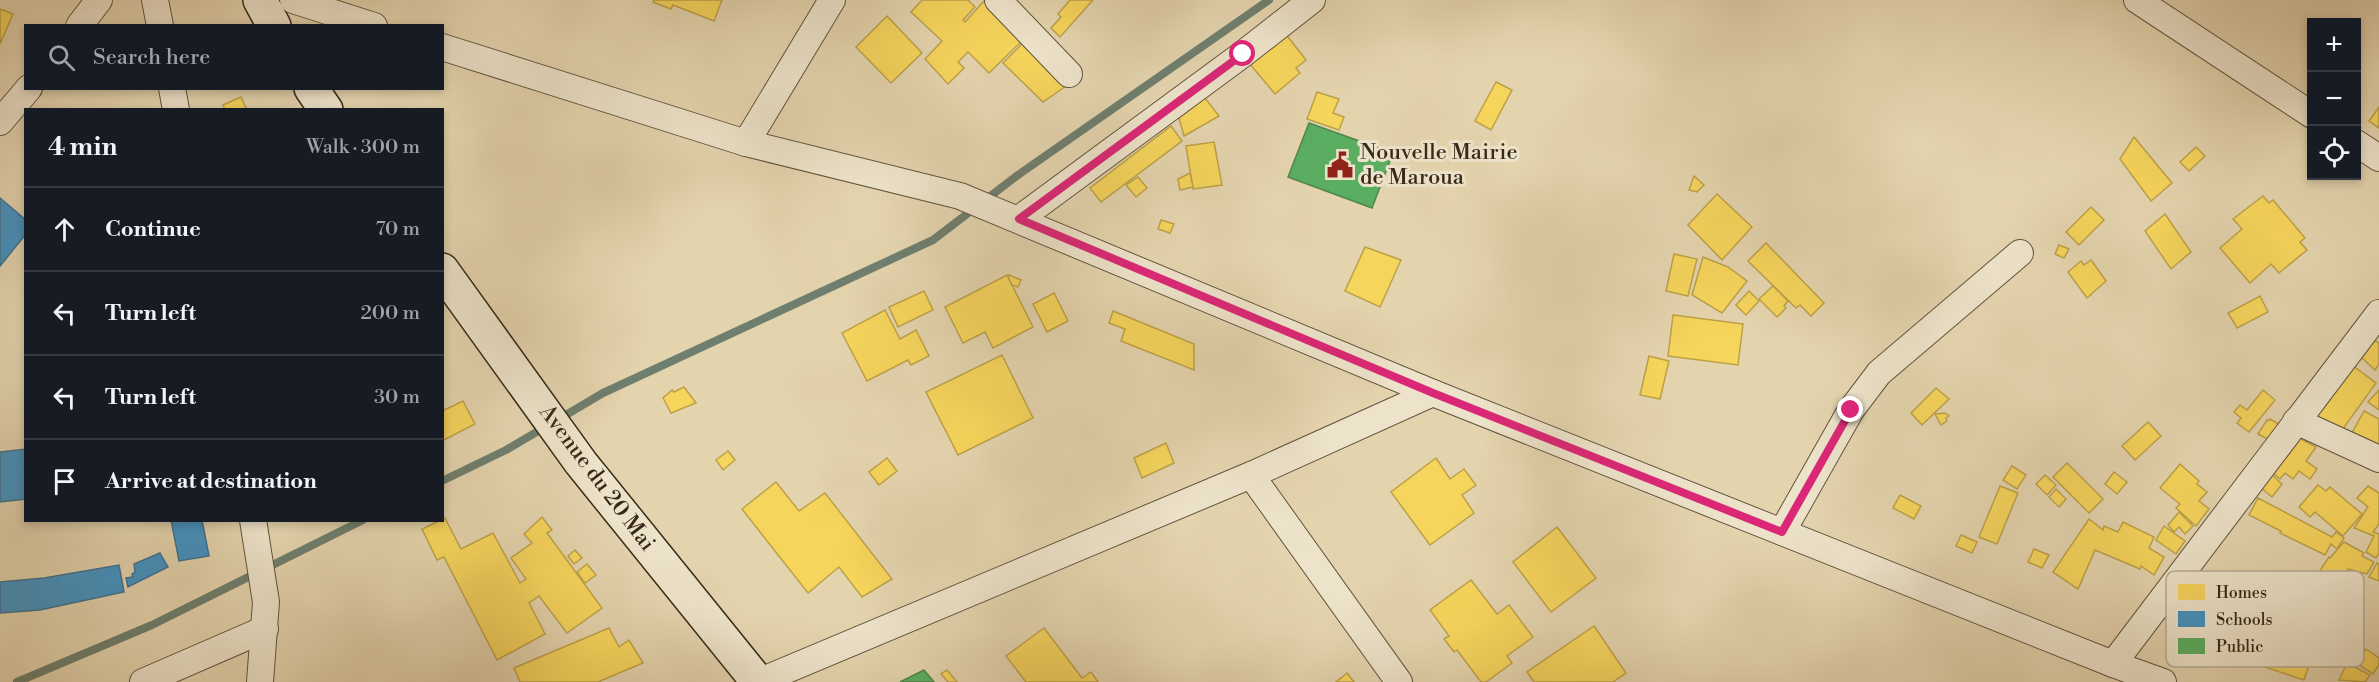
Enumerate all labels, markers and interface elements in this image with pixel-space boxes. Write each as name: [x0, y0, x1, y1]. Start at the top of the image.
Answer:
map controls: [2307, 18, 2361, 180]
button: +: [2307, 18, 2361, 72]
search box: [24, 24, 444, 90]
route start: [1229, 40, 1255, 66]
icon: search: [45, 41, 78, 74]
text: Search here: [93, 44, 210, 71]
button: −: [2307, 72, 2361, 126]
button: locate: [2307, 126, 2361, 180]
text: 4 min: [48, 131, 118, 163]
text: Walk · 300 m: [306, 135, 420, 160]
place label: Nouvelle Mairie de Maroua: [1360, 139, 1518, 191]
public building icon: Nouvelle Mairie de Maroua: [1325, 150, 1355, 180]
icon: ahead: [48, 213, 81, 246]
text: Continue: [105, 216, 201, 243]
text: 70 m: [376, 217, 420, 242]
icon: left: [48, 297, 81, 330]
text: Turn left: [105, 300, 196, 327]
text: 200 m: [360, 301, 420, 326]
icon: left: [48, 381, 81, 414]
text: Turn left: [105, 384, 196, 411]
text: 30 m: [374, 385, 420, 410]
route end: [1837, 396, 1863, 422]
street label: Avenue du 20 Mai: [533, 399, 661, 556]
icon: arrive: [48, 465, 81, 498]
text: Arrive at destination: [105, 468, 317, 495]
legend: [2166, 571, 2364, 667]
text: Homes: [2216, 583, 2267, 603]
text: Schools: [2216, 610, 2272, 630]
text: Public: [2216, 637, 2263, 657]

